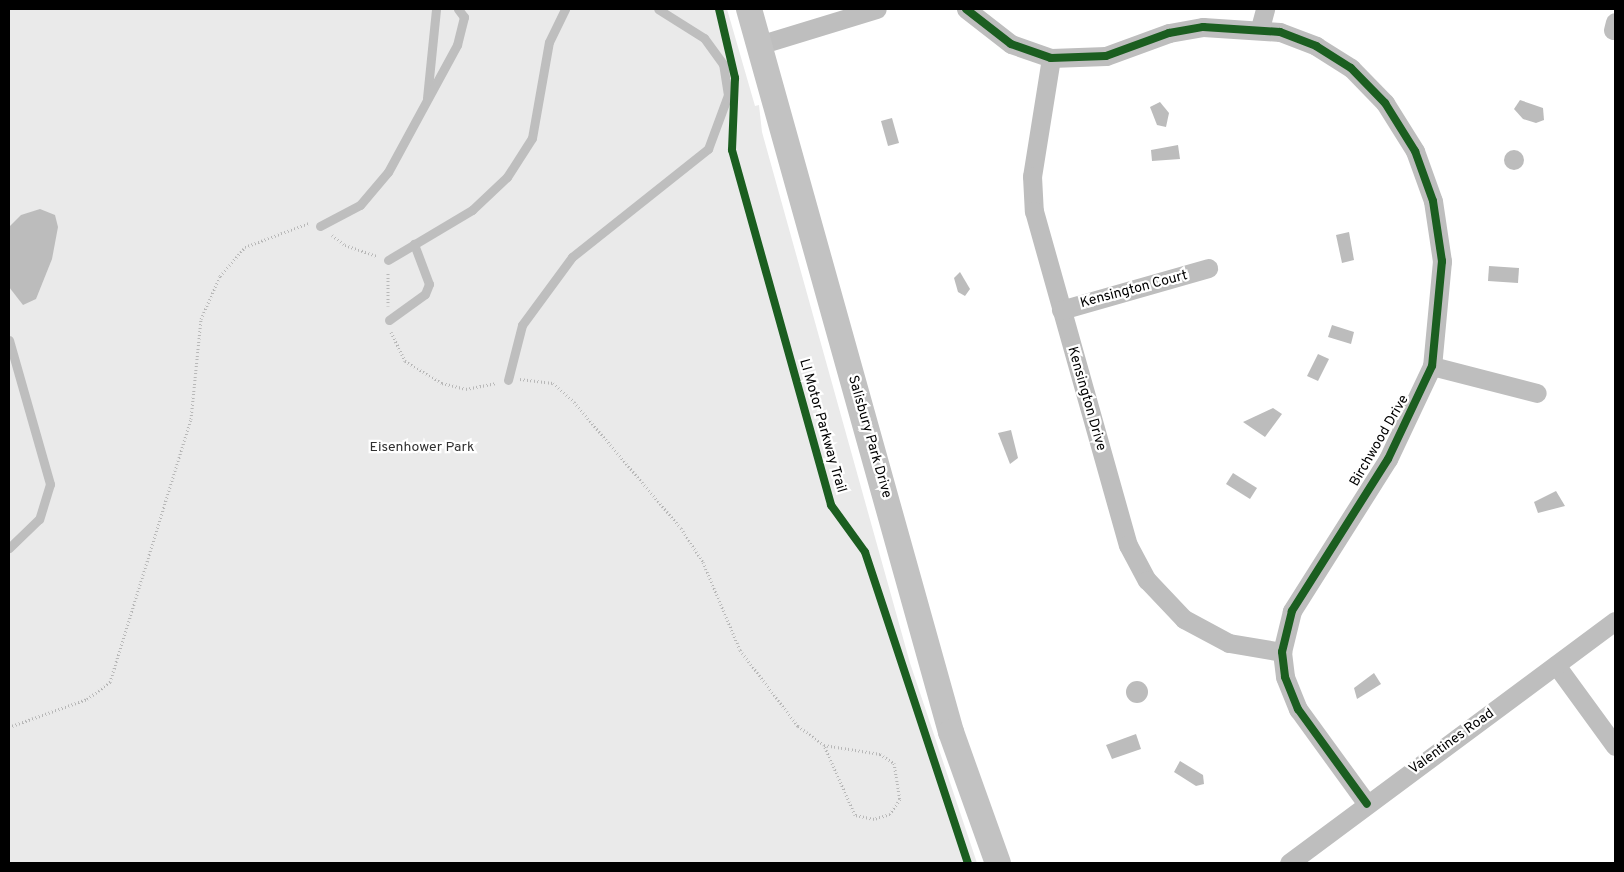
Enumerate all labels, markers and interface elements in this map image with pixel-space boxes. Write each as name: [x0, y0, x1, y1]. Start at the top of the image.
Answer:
street label: Kensington Court: [1078, 268, 1190, 312]
street label: Kensington Drive: [1063, 345, 1109, 453]
street label: LI Motor Parkway Trail: [795, 357, 849, 495]
street label: Salisbury Park Drive: [843, 374, 895, 500]
street label: Birchwood Drive: [1347, 392, 1413, 490]
park label: Eisenhower Park: [370, 440, 474, 456]
street label: Valentines Road: [1406, 706, 1498, 778]

